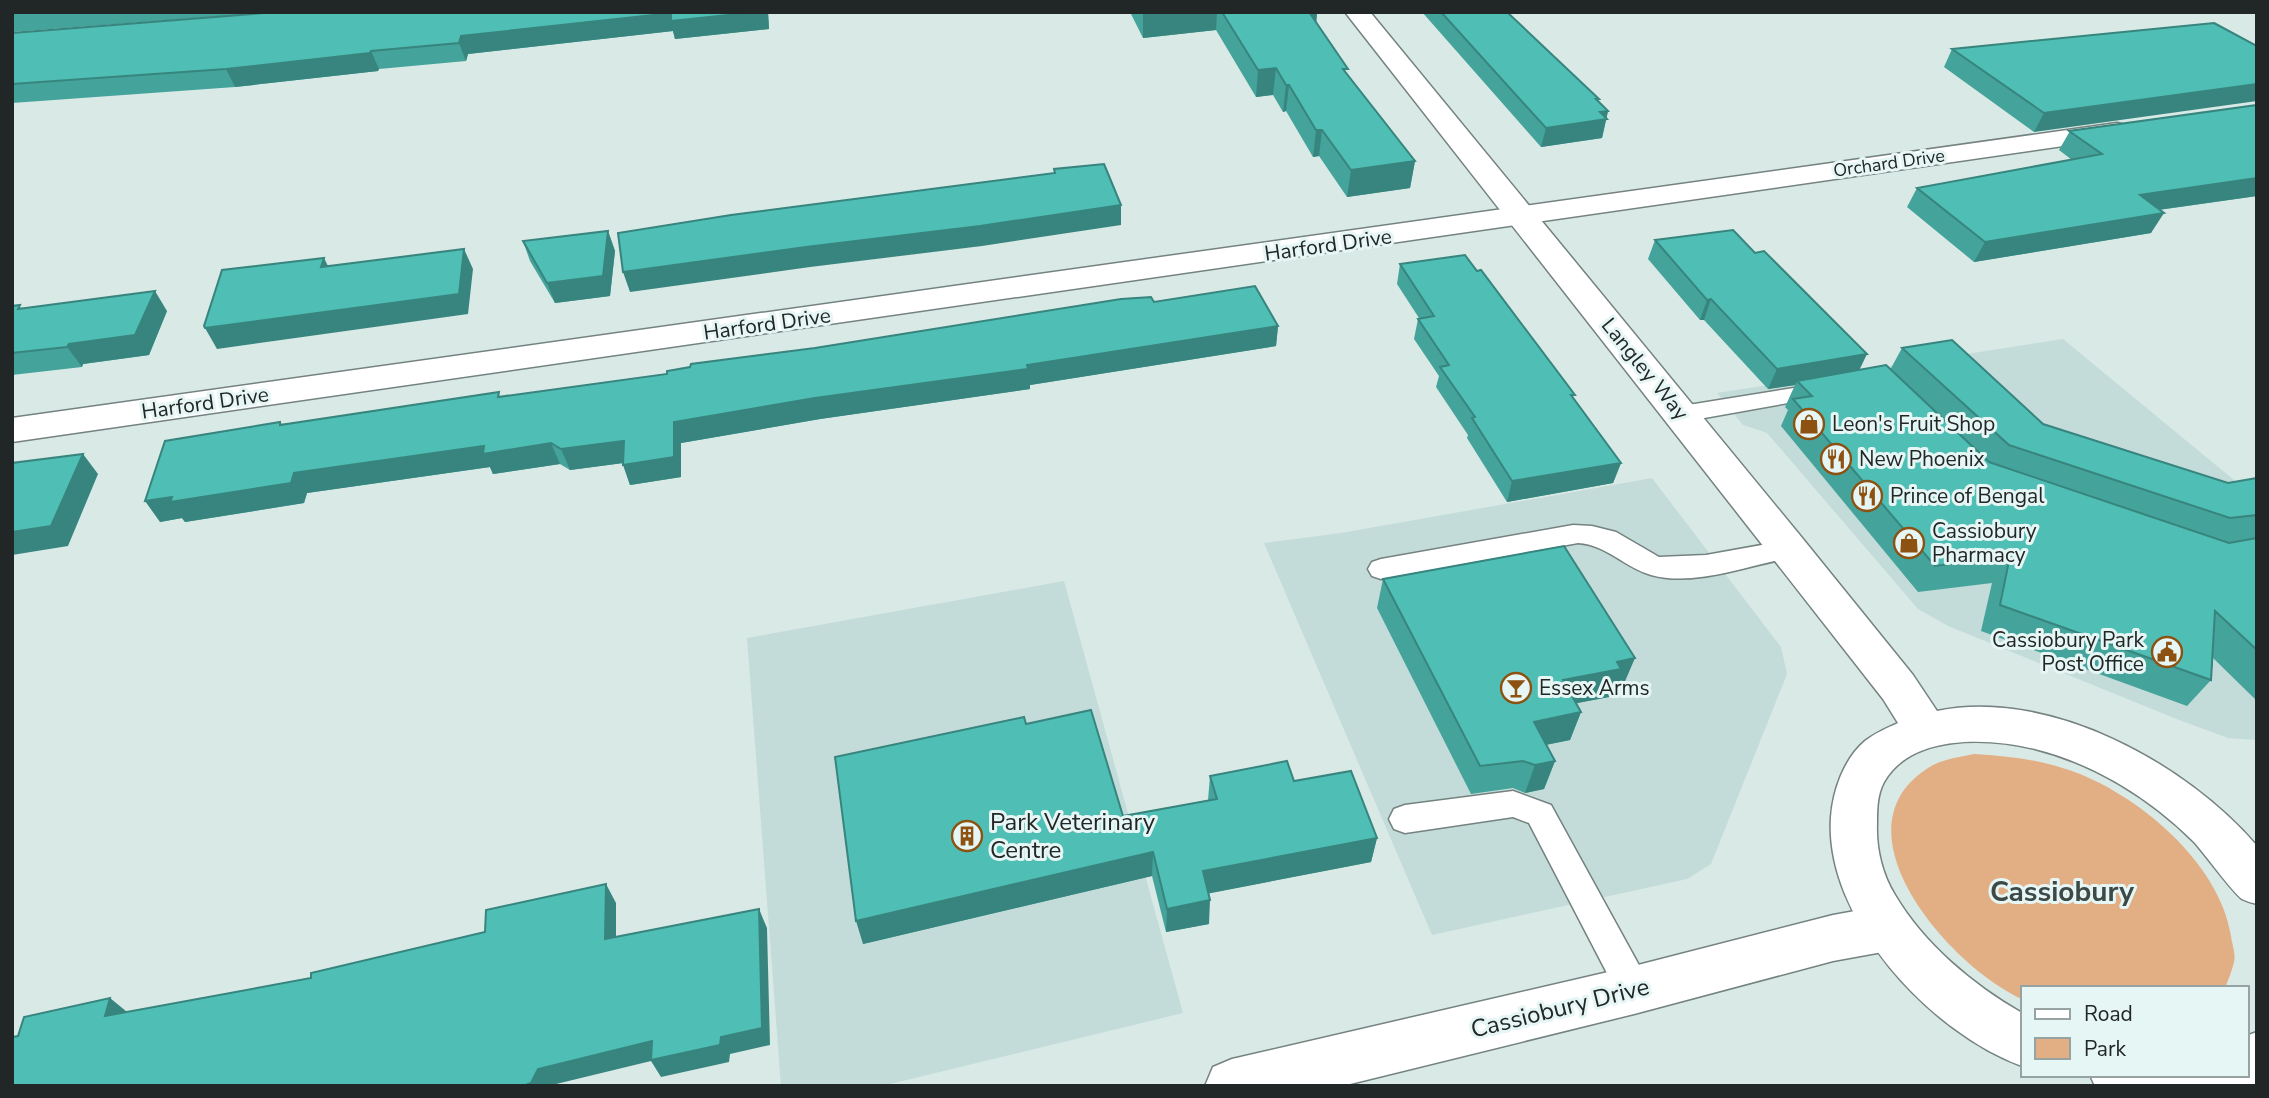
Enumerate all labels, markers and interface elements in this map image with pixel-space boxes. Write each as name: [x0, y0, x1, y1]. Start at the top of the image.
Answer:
street label: Orchard Drive: [1832, 143, 1946, 183]
street label: Harford Drive: [1262, 222, 1394, 268]
street label: Harford Drive: [701, 301, 833, 347]
street label: Langley Way: [1595, 312, 1695, 426]
street label: Harford Drive: [139, 380, 271, 426]
shop icon: Leon's Fruit Shop: [1792, 407, 1826, 441]
place label: Leon's Fruit Shop: [1832, 410, 1995, 438]
restaurant icon: New Phoenix: [1819, 442, 1853, 476]
place label: New Phoenix: [1859, 445, 1985, 473]
restaurant icon: Prince of Bengal: [1850, 479, 1884, 513]
place label: Prince of Bengal: [1890, 482, 2045, 510]
place label: Cassiobury Pharmacy: [1932, 517, 2037, 569]
shop icon: Cassiobury Pharmacy: [1892, 526, 1926, 560]
place label: Cassiobury Park Post Office: [1992, 626, 2144, 678]
public building icon: Cassiobury Park Post Office: [2150, 635, 2184, 669]
bar icon: Essex Arms: [1499, 671, 1533, 705]
place label: Essex Arms: [1539, 674, 1650, 702]
place label: Park Veterinary Centre: [990, 806, 1156, 866]
building icon: Park Veterinary Centre: [950, 819, 984, 853]
district label: Cassiobury: [1990, 873, 2134, 911]
street label: Cassiobury Drive: [1468, 970, 1652, 1046]
legend: [2021, 986, 2248, 1077]
text: Road: [2084, 1000, 2133, 1028]
text: Park: [2084, 1035, 2126, 1063]

